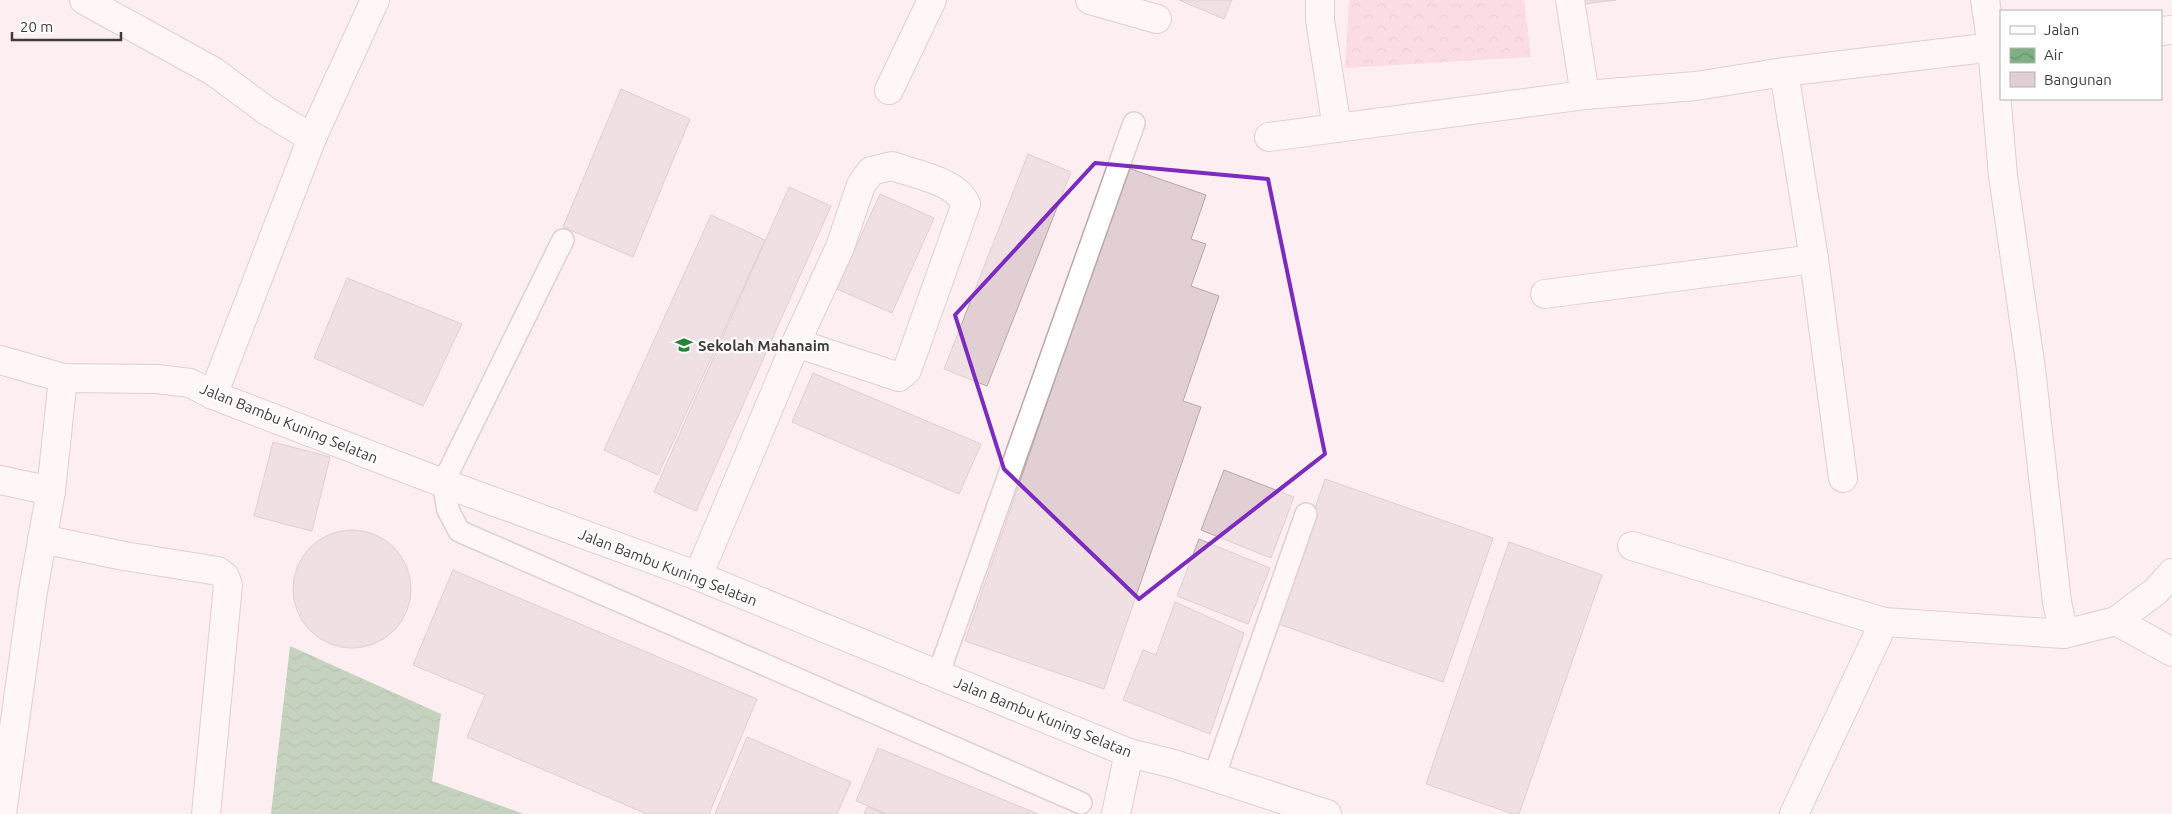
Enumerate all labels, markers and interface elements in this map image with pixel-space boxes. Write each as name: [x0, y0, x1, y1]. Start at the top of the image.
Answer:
scale bar: [12, 10, 121, 42]
legend: [2000, 10, 2162, 100]
text: 20 m: [20, 18, 53, 35]
text: Jalan: [2044, 21, 2079, 38]
text: Air: [2044, 46, 2063, 63]
text: Bangunan: [2044, 71, 2112, 88]
school or university icon: Sekolah Mahanaim: [674, 335, 694, 355]
place label: Sekolah Mahanaim: [698, 337, 830, 354]
street label: Jalan Bambu Kuning Selatan: [198, 380, 380, 466]
street label: Jalan Bambu Kuning Selatan: [576, 525, 760, 609]
street label: Jalan Bambu Kuning Selatan: [952, 674, 1134, 760]

